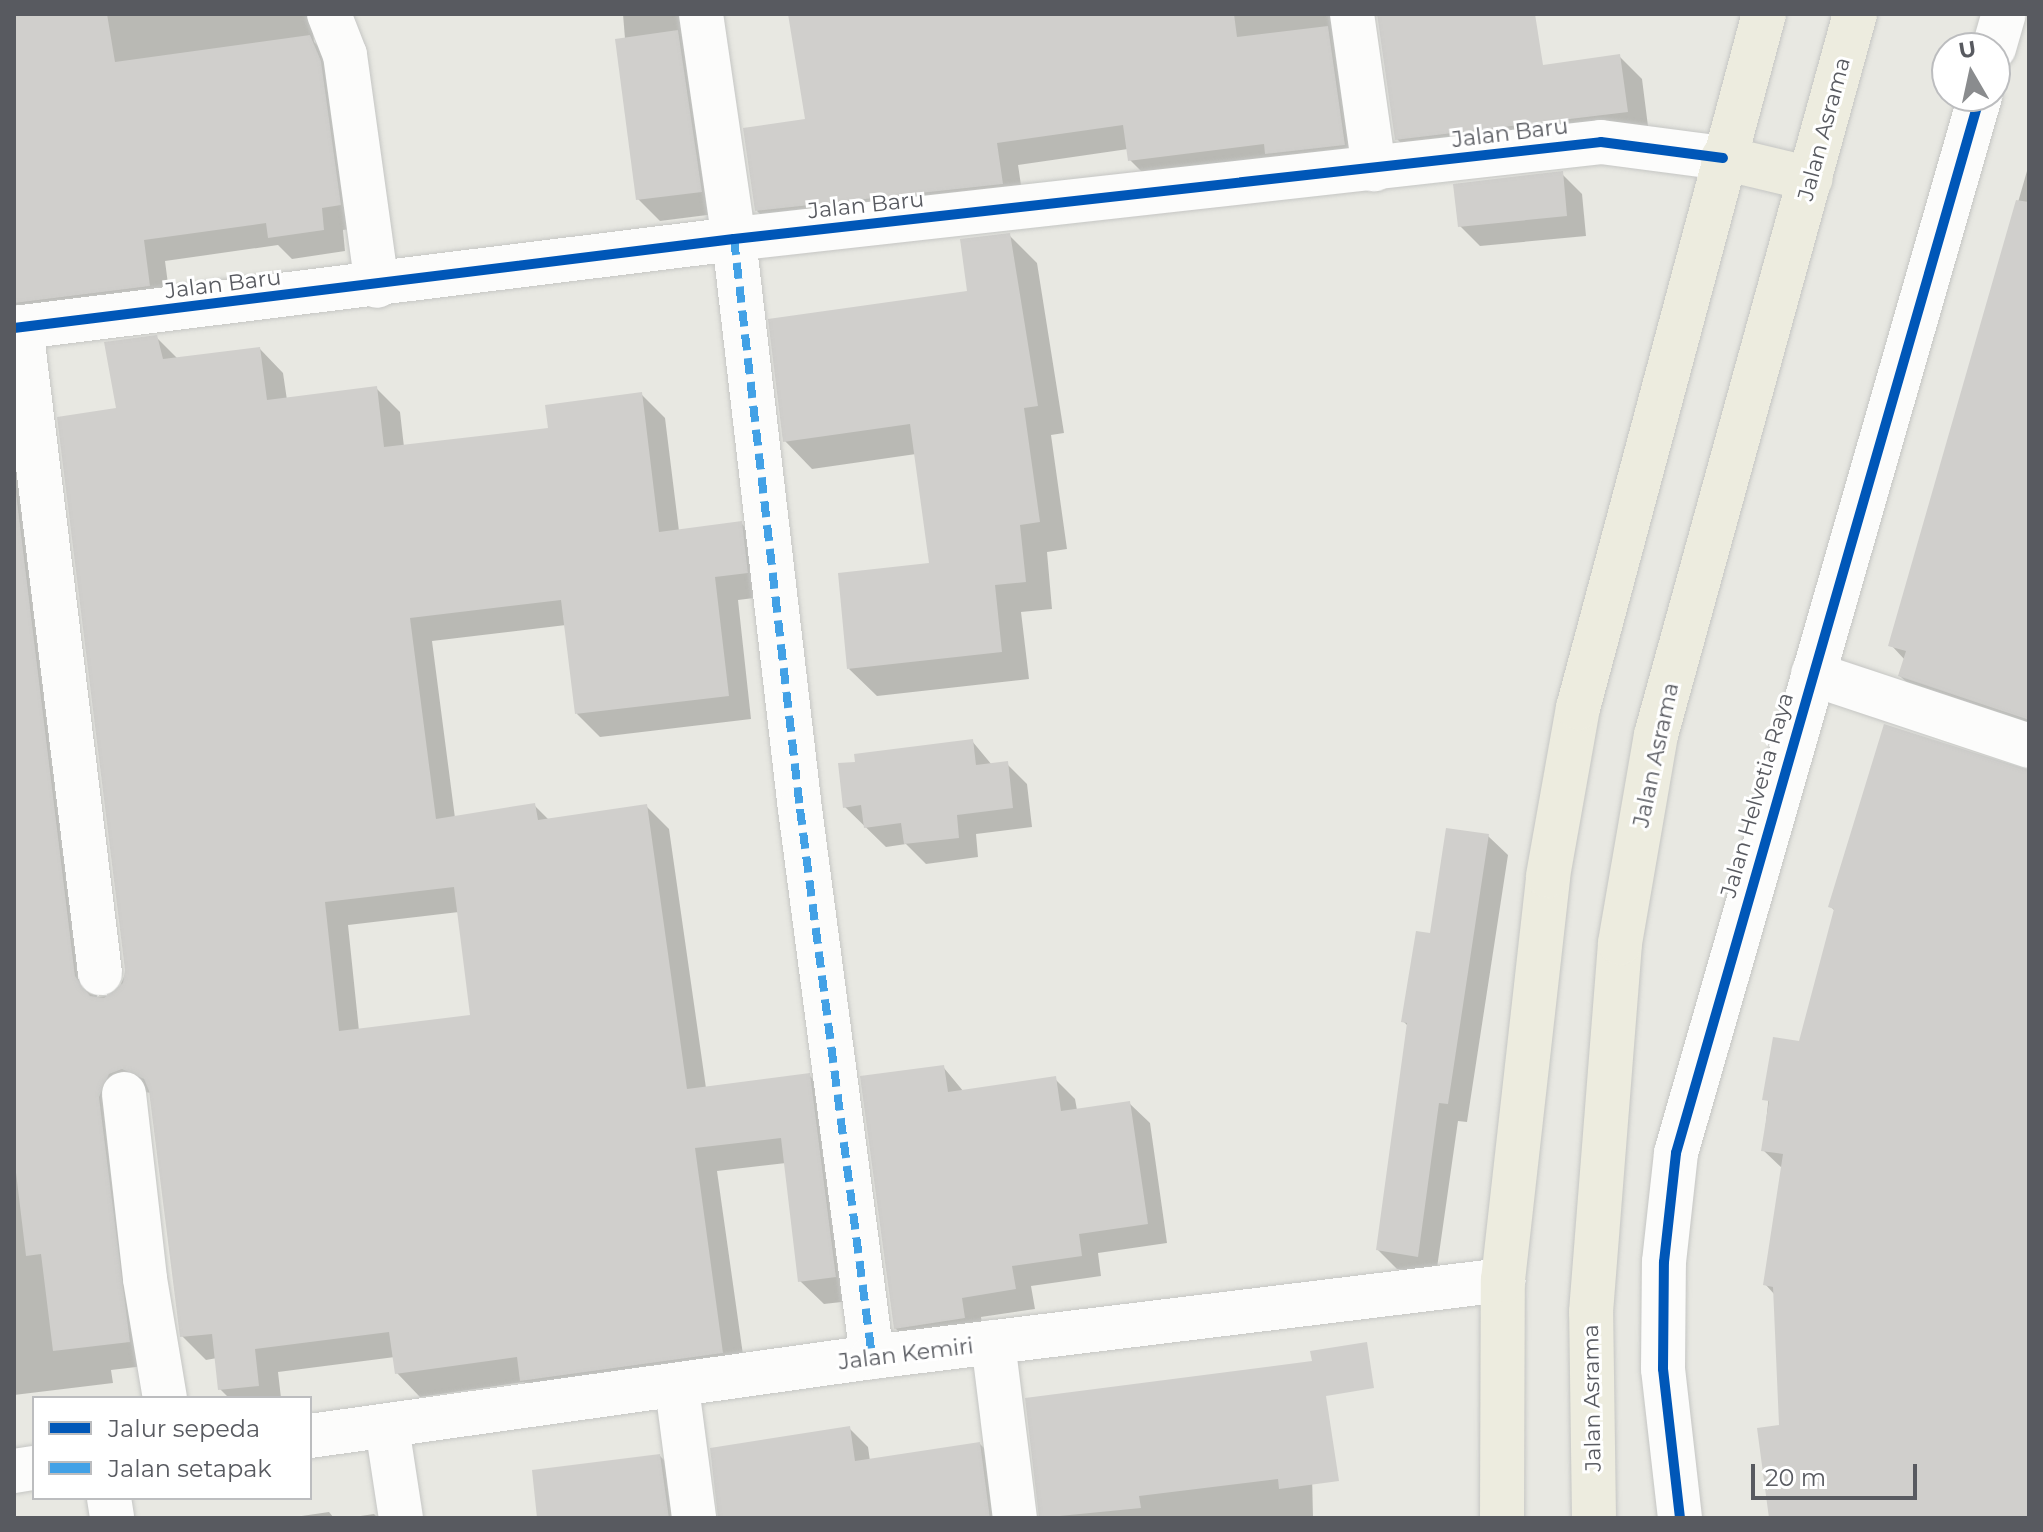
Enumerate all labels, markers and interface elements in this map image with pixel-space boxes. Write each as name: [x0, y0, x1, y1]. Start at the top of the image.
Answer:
north arrow: [1931, 32, 2011, 112]
text: U: [1957, 35, 1978, 64]
street label: Jalan Asrama: [1792, 55, 1856, 203]
street label: Jalan Baru: [1450, 113, 1570, 153]
street label: Jalan Baru: [807, 186, 925, 224]
street label: Jalan Baru: [163, 264, 283, 304]
street label: Jalan Asrama: [1628, 680, 1684, 830]
street label: Jalan Helvetia Raya: [1715, 690, 1799, 900]
street label: Jalan Asrama: [1578, 1324, 1606, 1472]
street label: Jalan Kemiri: [837, 1333, 975, 1375]
legend: [32, 1396, 312, 1500]
text: Jalur sepeda: [108, 1414, 260, 1443]
scale bar: [1755, 1448, 1921, 1498]
text: Jalan setapak: [108, 1454, 272, 1483]
text: 20 m: [1765, 1463, 1826, 1492]

